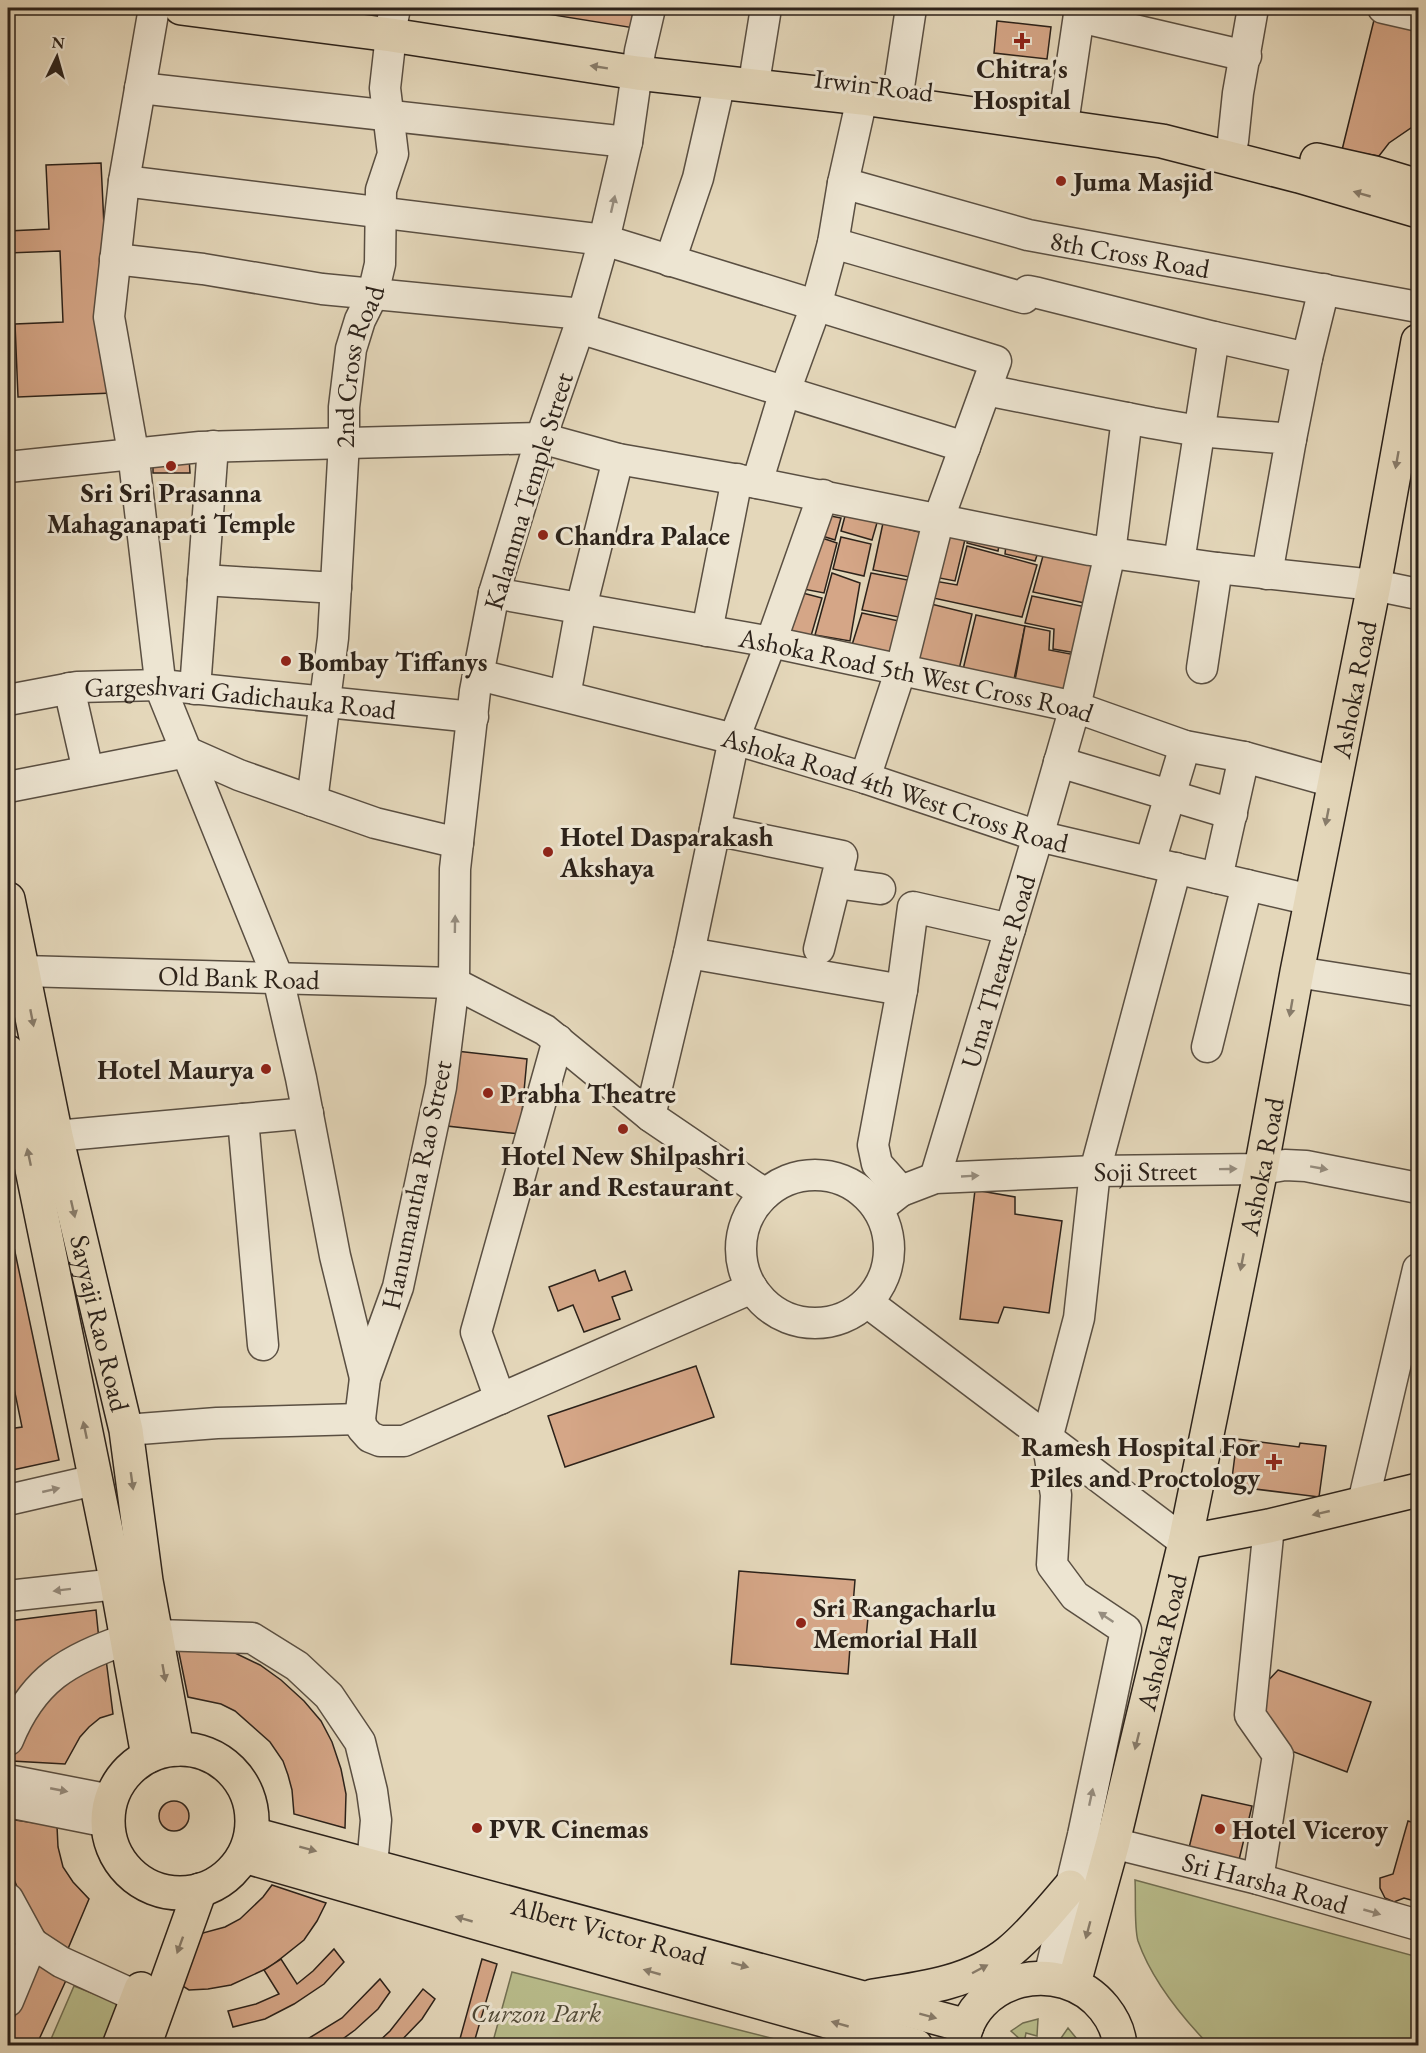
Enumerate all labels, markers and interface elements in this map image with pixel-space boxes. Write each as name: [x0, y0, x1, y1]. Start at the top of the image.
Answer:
north arrow: [27, 27, 87, 87]
text: N: [51, 32, 66, 54]
marker: Chitra's Hospital: [1013, 32, 1031, 50]
place label: Chitra's Hospital: [973, 51, 1071, 117]
street label: Irwin Road: [813, 60, 936, 110]
one-way arrow: [590, 62, 609, 71]
place label: Juma Masjid: [1070, 164, 1213, 199]
marker: Juma Masjid: [1054, 174, 1068, 188]
one-way arrow: [1353, 189, 1371, 198]
one-way arrow: [608, 195, 618, 213]
street label: 8th Cross Road: [1047, 222, 1213, 286]
street label: 2nd Cross Road: [327, 282, 392, 448]
street label: Kalamma Temple Street: [475, 367, 581, 614]
one-way arrow: [1392, 451, 1401, 470]
marker: Sri Sri Prasanna Mahaganapati Temple: [164, 459, 178, 473]
place label: Sri Sri Prasanna Mahaganapati Temple: [47, 475, 295, 541]
place label: Chandra Palace: [555, 518, 730, 553]
marker: Chandra Palace: [536, 528, 550, 542]
street label: Ashoka Road: [1322, 617, 1384, 762]
street label: Ashoka Road 5th West Cross Road: [735, 619, 1099, 730]
place label: Bombay Tiffanys: [298, 644, 487, 679]
marker: Bombay Tiffanys: [279, 654, 293, 668]
street label: Gargeshvari Gadichauka Road: [84, 667, 398, 727]
street label: Ashoka Road 4th West Cross Road: [717, 719, 1072, 860]
one-way arrow: [1322, 807, 1331, 826]
place label: Hotel Dasparakash Akshaya: [559, 819, 774, 885]
marker: Hotel Dasparakash Akshaya: [541, 845, 555, 859]
street label: Uma Theatre Road: [952, 870, 1043, 1072]
one-way arrow: [450, 915, 460, 934]
street label: Old Bank Road: [158, 957, 321, 997]
one-way arrow: [1286, 999, 1295, 1018]
one-way arrow: [28, 1009, 37, 1028]
place label: Hotel Maurya: [97, 1052, 254, 1087]
street label: Hanumantha Rao Street: [372, 1057, 460, 1313]
marker: Hotel Maurya: [259, 1062, 273, 1076]
place label: Prabha Theatre: [500, 1076, 676, 1111]
marker: Prabha Theatre: [481, 1086, 495, 1100]
street label: Ashoka Road: [1230, 1094, 1291, 1239]
marker: Hotel New Shilpashri Bar and Restaurant: [616, 1122, 630, 1136]
place label: Hotel New Shilpashri Bar and Restaurant: [501, 1138, 745, 1204]
one-way arrow: [24, 1147, 33, 1166]
street label: Soji Street: [1093, 1152, 1198, 1189]
one-way arrow: [1218, 1164, 1237, 1174]
one-way arrow: [1310, 1164, 1329, 1173]
one-way arrow: [960, 1172, 979, 1181]
one-way arrow: [69, 1200, 78, 1219]
street label: Sayyaji Rao Road: [63, 1231, 139, 1415]
one-way arrow: [1237, 1252, 1246, 1271]
one-way arrow: [80, 1421, 89, 1440]
place label: Ramesh Hospital For Piles and Proctology: [1021, 1429, 1261, 1495]
marker: Ramesh Hospital For Piles and Proctology: [1265, 1453, 1283, 1471]
one-way arrow: [128, 1472, 137, 1491]
one-way arrow: [42, 1485, 61, 1494]
one-way arrow: [1312, 1509, 1330, 1519]
street label: Ashoka Road: [1127, 1570, 1194, 1715]
one-way arrow: [53, 1585, 72, 1595]
place label: Sri Rangacharlu Memorial Hall: [813, 1590, 996, 1656]
one-way arrow: [1098, 1612, 1114, 1623]
marker: Sri Rangacharlu Memorial Hall: [794, 1616, 808, 1630]
one-way arrow: [160, 1664, 169, 1683]
one-way arrow: [1132, 1732, 1142, 1750]
one-way arrow: [50, 1786, 69, 1795]
one-way arrow: [1087, 1788, 1096, 1807]
place label: PVR Cinemas: [489, 1811, 648, 1846]
place label: Hotel Viceroy: [1232, 1812, 1389, 1847]
marker: PVR Cinemas: [470, 1821, 484, 1835]
marker: Hotel Viceroy: [1213, 1822, 1227, 1836]
street label: Sri Harsha Road: [1179, 1843, 1353, 1922]
one-way arrow: [299, 1845, 317, 1854]
street label: Albert Victor Road: [507, 1887, 711, 1973]
one-way arrow: [1363, 1908, 1381, 1917]
one-way arrow: [455, 1914, 473, 1923]
one-way arrow: [1083, 1921, 1093, 1939]
one-way arrow: [174, 1936, 184, 1954]
one-way arrow: [731, 1961, 749, 1970]
one-way arrow: [972, 1964, 989, 1974]
one-way arrow: [643, 1967, 661, 1976]
park label: Curzon Park: [471, 1995, 601, 2030]
one-way arrow: [919, 2011, 937, 2021]
one-way arrow: [831, 2019, 849, 2028]

